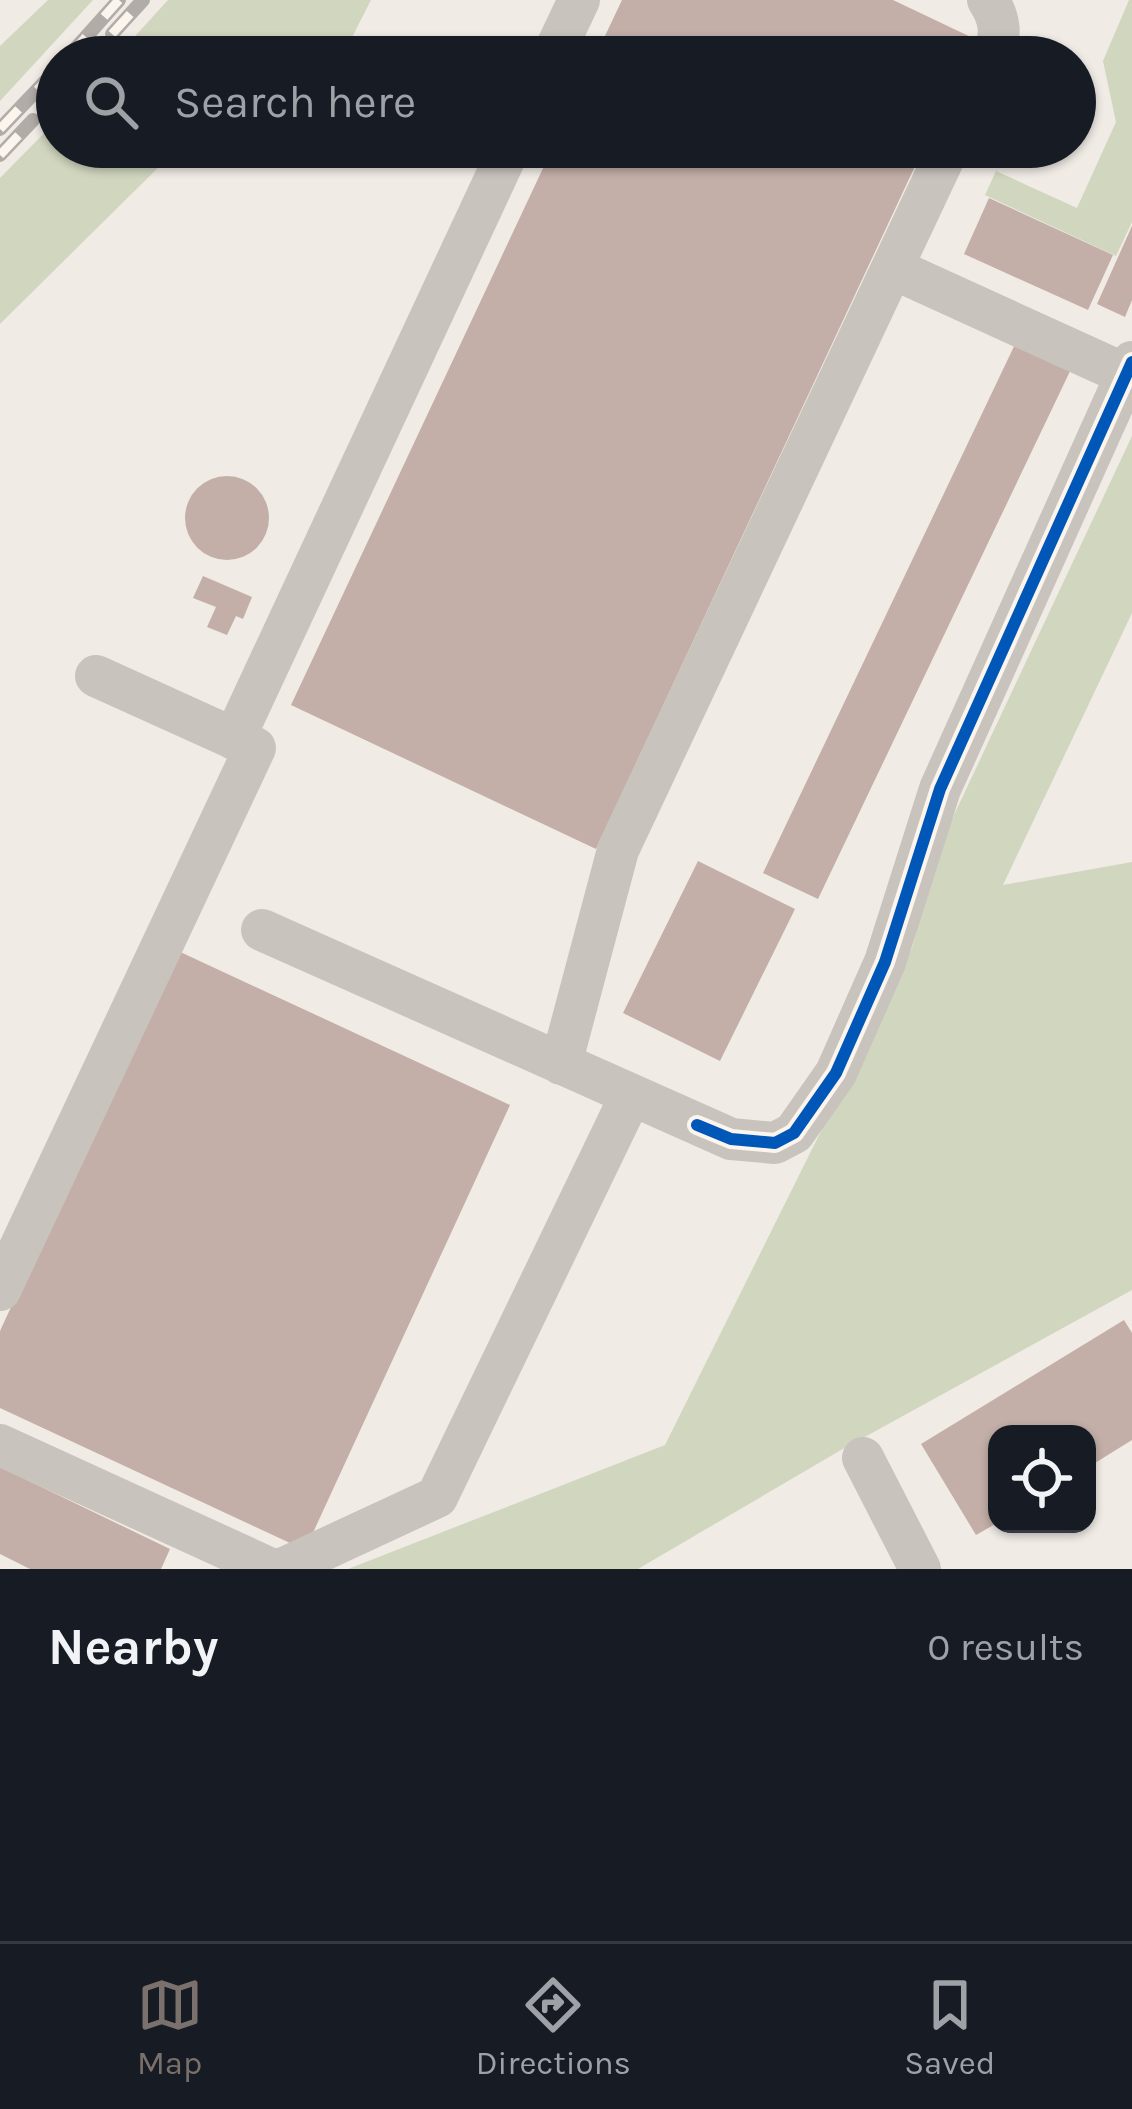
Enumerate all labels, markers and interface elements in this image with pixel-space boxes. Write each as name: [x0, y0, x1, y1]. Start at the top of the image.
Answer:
search box: [36, 36, 1096, 168]
icon: search: [78, 69, 144, 135]
text: Search here: [174, 76, 416, 128]
map controls: [988, 1425, 1096, 1533]
button: locate: [988, 1425, 1096, 1533]
text: Nearby: [48, 1617, 218, 1677]
text: 0 results: [927, 1624, 1084, 1670]
tab: Map: [137, 1972, 203, 2082]
tab: Directions: [476, 1972, 631, 2082]
tab: Saved: [904, 1972, 995, 2082]

